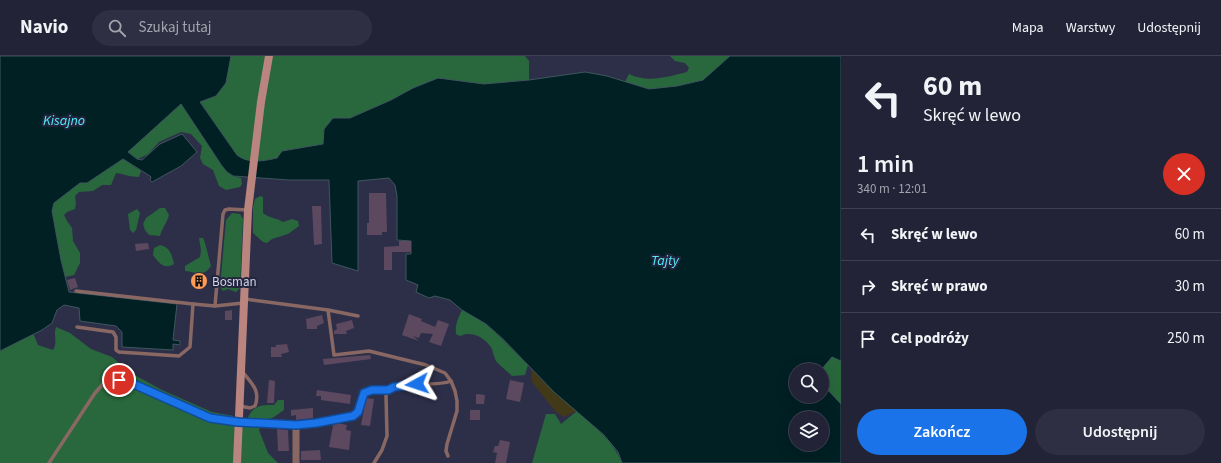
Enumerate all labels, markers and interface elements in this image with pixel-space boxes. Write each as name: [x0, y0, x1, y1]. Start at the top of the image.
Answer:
search box: [92, 10, 372, 46]
text: Navio: [20, 14, 68, 41]
icon: search: [106, 17, 128, 39]
text: Szukaj tutaj: [138, 17, 212, 38]
text: Mapa: [1012, 18, 1044, 38]
text: Warstwy: [1066, 18, 1115, 38]
text: Udostępnij: [1137, 18, 1201, 38]
text: 60 m: [923, 66, 982, 106]
icon: left: [857, 72, 909, 124]
text: Skręć w lewo: [923, 103, 1021, 128]
water label: Kisajno: [43, 111, 85, 131]
text: 1 min: [857, 147, 914, 182]
button: close: [1163, 153, 1205, 195]
text: 340 m · 12:01: [857, 180, 927, 198]
icon: left: [857, 224, 879, 246]
text: Skręć w lewo: [891, 224, 978, 245]
text: 60 m: [1175, 224, 1205, 245]
water label: Tajty: [651, 251, 680, 271]
building icon: Bosman: [189, 271, 209, 291]
place label: Bosman: [212, 273, 257, 291]
icon: right: [857, 276, 879, 298]
text: Skręć w prawo: [891, 276, 988, 297]
text: 30 m: [1175, 276, 1205, 297]
icon: arrive: [857, 328, 879, 350]
text: Cel podróży: [891, 328, 969, 349]
text: 250 m: [1167, 328, 1205, 349]
pin: [102, 363, 136, 397]
position arrow: [396, 363, 438, 405]
map controls: [789, 363, 829, 451]
button: search: [789, 363, 829, 403]
icon: arrive: [108, 369, 130, 391]
button: Zakończ: [857, 409, 1027, 455]
button: Udostępnij: [1035, 409, 1205, 455]
button: layers: [789, 411, 829, 451]

